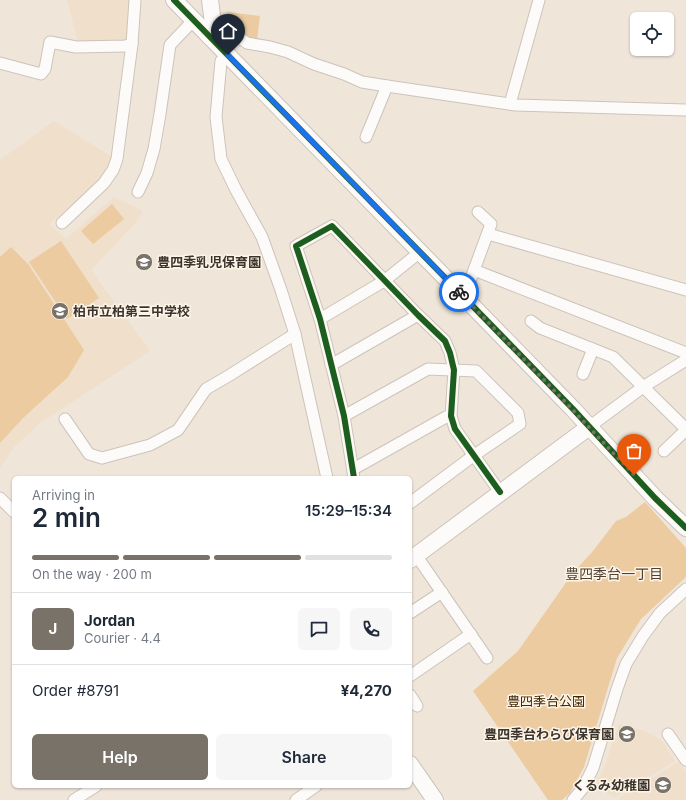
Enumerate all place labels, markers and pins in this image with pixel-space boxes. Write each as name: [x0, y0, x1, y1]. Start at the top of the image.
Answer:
pin: [211, 14, 245, 55]
school or university icon: 豊四季乳児保育園: [134, 252, 154, 272]
place label: 豊四季乳児保育園: [157, 254, 261, 270]
school or university icon: 柏市立柏第三中学校: [50, 301, 70, 321]
place label: 柏市立柏第三中学校: [73, 303, 190, 319]
pin: [617, 434, 651, 475]
school or university icon: 豊四季台わらび保育園: [617, 724, 637, 744]
place label: 豊四季台わらび保育園: [484, 726, 614, 742]
school or university icon: くるみ幼稚園: [653, 775, 673, 795]
place label: くるみ幼稚園: [572, 777, 650, 793]

